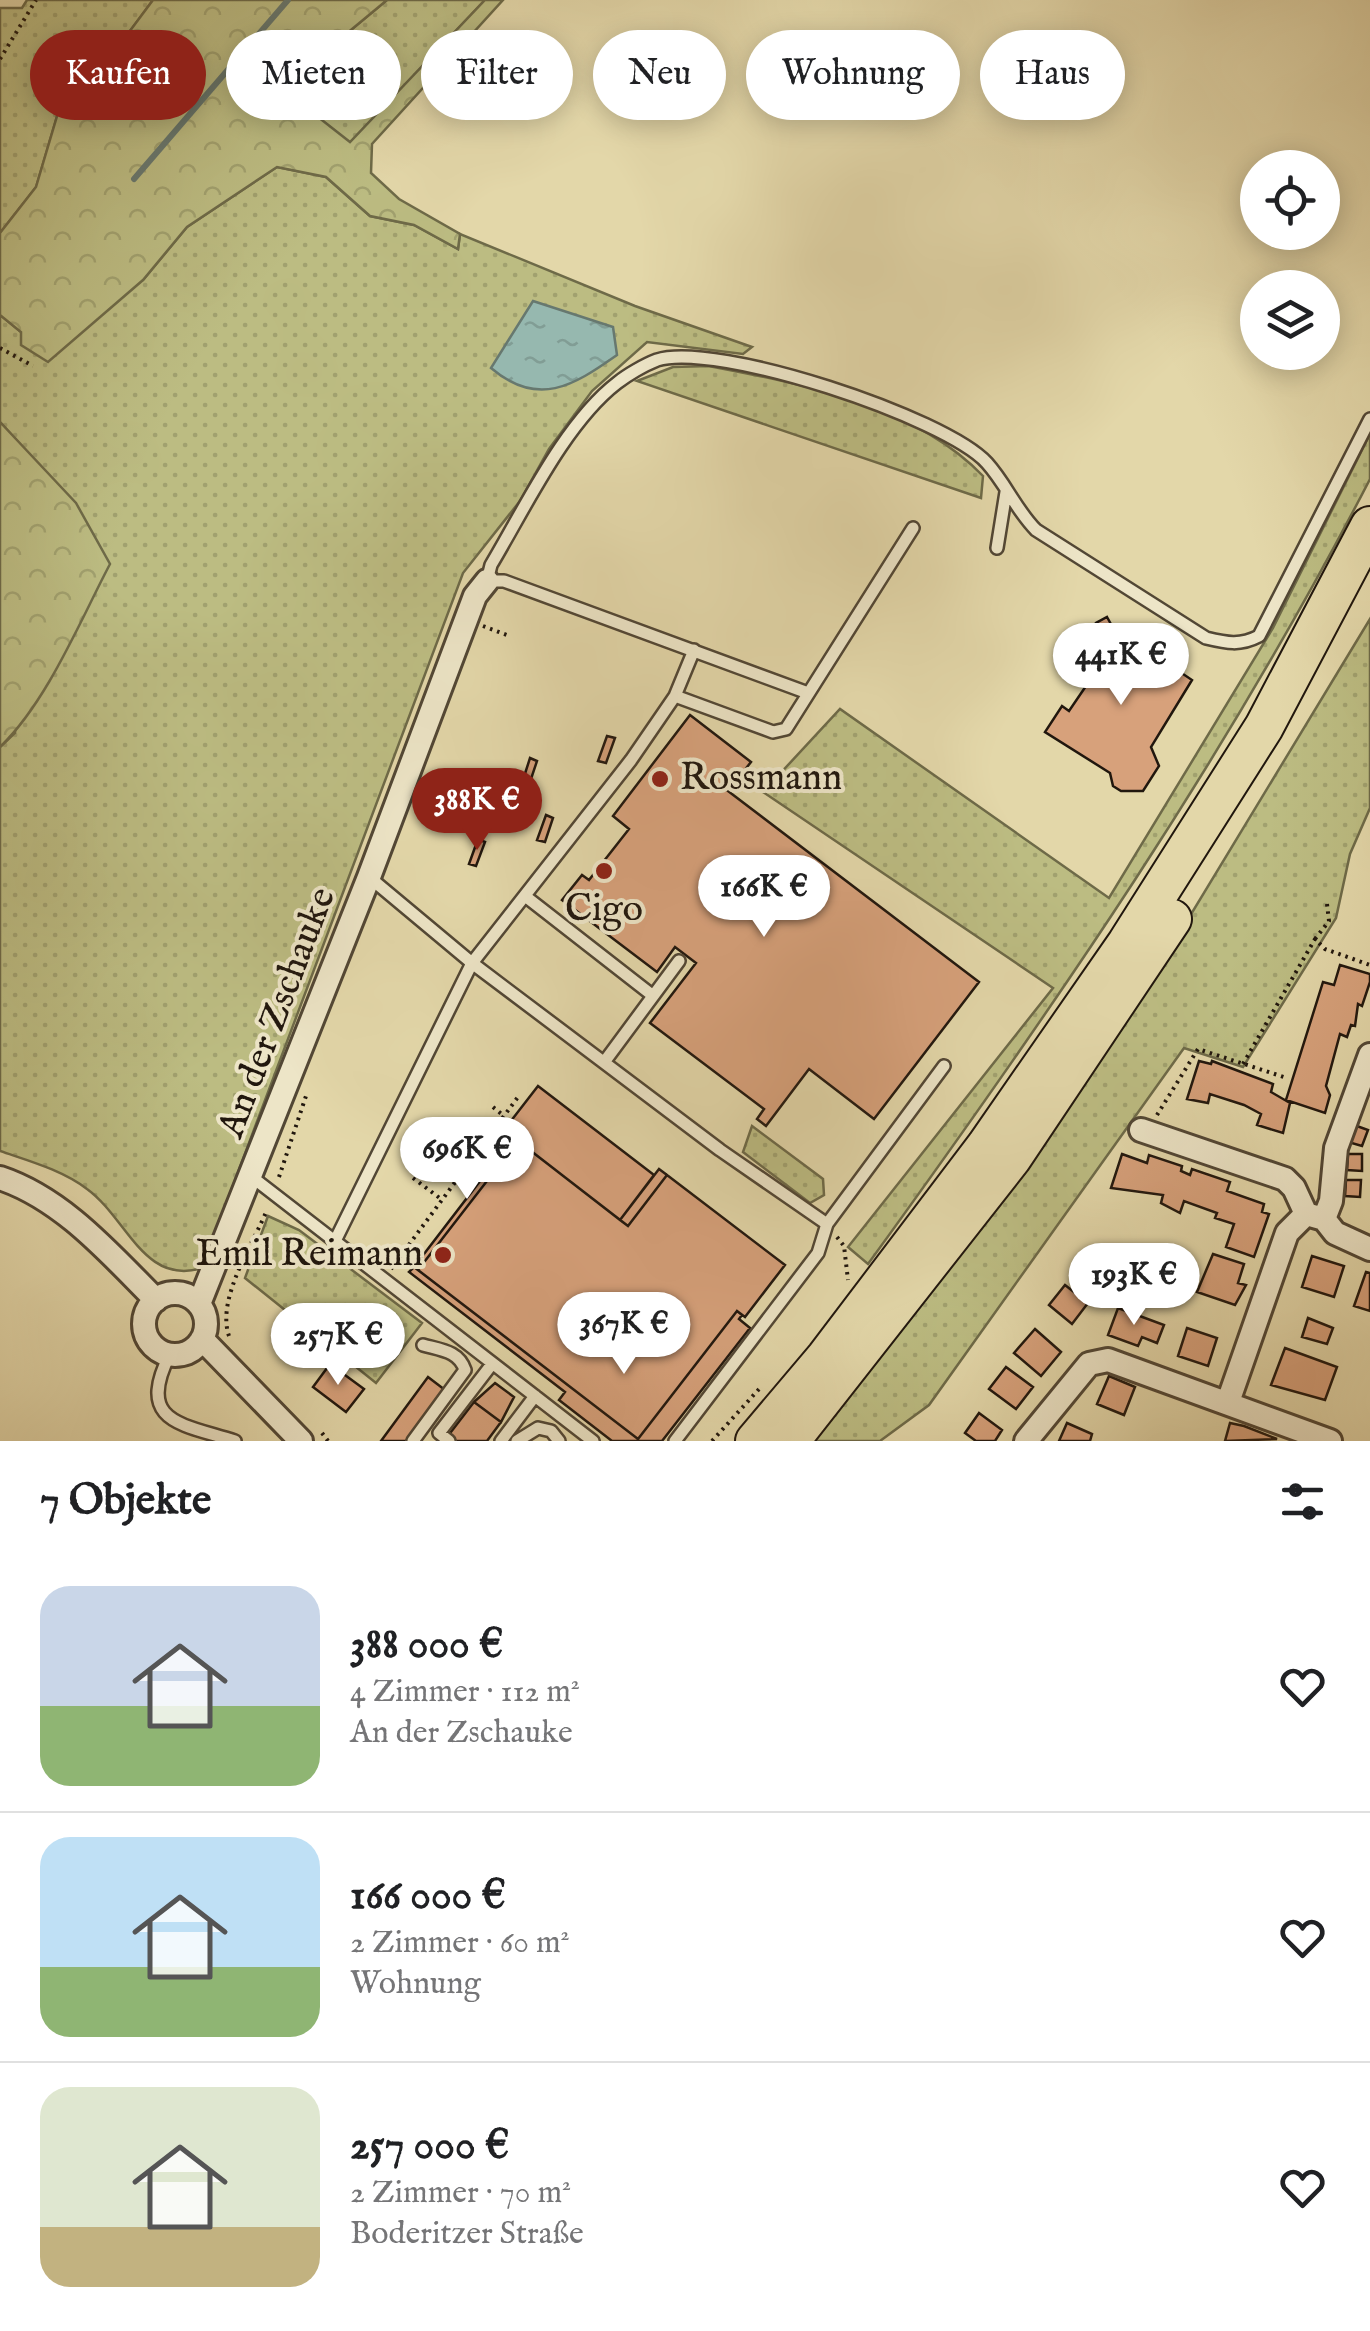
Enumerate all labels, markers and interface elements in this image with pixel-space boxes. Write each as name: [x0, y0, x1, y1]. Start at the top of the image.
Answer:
chip: Kaufen: [30, 30, 206, 120]
chip: Mieten: [226, 30, 401, 120]
chip: Filter: [421, 30, 573, 120]
chip: Neu: [593, 30, 726, 120]
chip: Wohnung: [746, 30, 960, 120]
chip: Haus: [980, 30, 1125, 120]
map controls: [1240, 150, 1340, 370]
button: locate: [1240, 150, 1340, 250]
button: layers: [1240, 270, 1340, 370]
pin: 441K €: [1040, 623, 1202, 708]
text: 441K €: [1075, 635, 1167, 676]
place label: Rossmann: [680, 755, 842, 803]
pin: 388K €: [396, 768, 558, 853]
marker: Rossmann: [649, 768, 671, 790]
text: 388K €: [434, 780, 520, 821]
pin: 166K €: [683, 855, 845, 940]
marker: Cigo: [593, 860, 615, 882]
text: 166K €: [720, 867, 808, 908]
street label: An der Zschauke: [208, 881, 348, 1146]
place label: Cigo: [565, 886, 643, 934]
pin: 696K €: [386, 1117, 548, 1202]
text: 696K €: [422, 1129, 512, 1170]
place label: Emil Reimann: [196, 1231, 423, 1279]
pin: 193K €: [1053, 1243, 1215, 1328]
marker: Emil Reimann: [432, 1244, 454, 1266]
text: 193K €: [1091, 1255, 1177, 1296]
pin: 367K €: [543, 1292, 705, 1377]
pin: 257K €: [257, 1303, 419, 1388]
text: 367K €: [579, 1304, 669, 1345]
text: 257K €: [293, 1315, 383, 1356]
icon: filters: [1275, 1474, 1330, 1529]
text: 7 Objekte: [40, 1475, 211, 1528]
text: 388 000 €: [350, 1619, 503, 1672]
icon: home: [120, 1626, 240, 1746]
icon: heart: [1275, 1659, 1330, 1714]
text: 4 Zimmer · 112 m²: [350, 1672, 580, 1713]
text: An der Zschauke: [350, 1713, 573, 1754]
text: 166 000 €: [350, 1870, 506, 1923]
icon: home: [120, 1877, 240, 1997]
icon: heart: [1275, 1910, 1330, 1965]
text: 2 Zimmer · 60 m²: [350, 1923, 570, 1964]
text: Wohnung: [350, 1964, 481, 2005]
text: 257 000 €: [350, 2120, 509, 2173]
icon: home: [120, 2127, 240, 2247]
icon: heart: [1275, 2160, 1330, 2215]
text: 2 Zimmer · 70 m²: [350, 2173, 571, 2214]
text: Boderitzer Straße: [350, 2214, 584, 2255]

